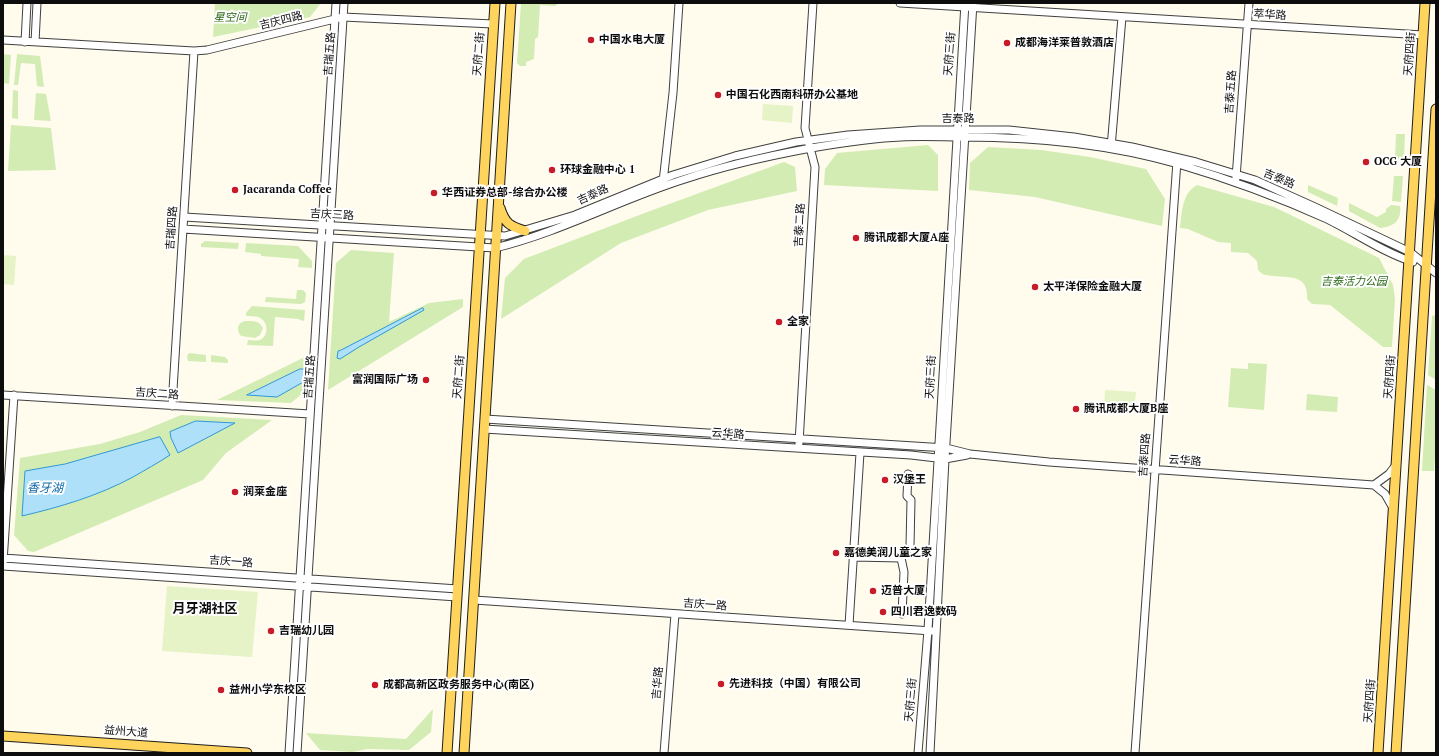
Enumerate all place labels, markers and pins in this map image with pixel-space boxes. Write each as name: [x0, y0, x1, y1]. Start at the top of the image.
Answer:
place label: 中国水电大厦: [599, 33, 665, 47]
marker: 中国水电大厦: [586, 35, 596, 45]
place label: 成都海洋莱普敦酒店: [1015, 36, 1114, 50]
marker: 成都海洋莱普敦酒店: [1002, 38, 1012, 48]
place label: 中国石化西南科研办公基地: [726, 88, 858, 102]
marker: 中国石化西南科研办公基地: [713, 90, 723, 100]
place label: OCG 大厦: [1374, 155, 1422, 169]
marker: OCG 大厦: [1361, 157, 1371, 167]
place label: 环球金融中心 1: [560, 163, 635, 177]
marker: 环球金融中心 1: [547, 165, 557, 175]
place label: Jacaranda Coffee: [243, 183, 332, 197]
marker: Jacaranda Coffee: [230, 185, 240, 195]
place label: 华西证券总部-综合办公楼: [442, 186, 568, 200]
marker: 华西证券总部-综合办公楼: [429, 188, 439, 198]
place label: 腾讯成都大厦A座: [864, 231, 949, 245]
marker: 腾讯成都大厦A座: [851, 233, 861, 243]
place label: 太平洋保险金融大厦: [1043, 280, 1142, 294]
marker: 太平洋保险金融大厦: [1030, 282, 1040, 292]
place label: 全家: [787, 315, 809, 329]
marker: 全家: [774, 317, 784, 327]
place label: 富润国际广场: [352, 373, 418, 387]
marker: 富润国际广场: [421, 375, 431, 385]
place label: 腾讯成都大厦B座: [1084, 402, 1168, 416]
marker: 腾讯成都大厦B座: [1071, 404, 1081, 414]
place label: 汉堡王: [893, 473, 926, 487]
marker: 汉堡王: [880, 475, 890, 485]
place label: 润莱金座: [243, 485, 287, 499]
marker: 润莱金座: [230, 487, 240, 497]
place label: 嘉德美润儿童之家: [844, 546, 932, 560]
marker: 嘉德美润儿童之家: [831, 548, 841, 558]
place label: 迈普大厦: [881, 584, 925, 598]
marker: 迈普大厦: [868, 586, 878, 596]
place label: 四川君逸数码: [891, 605, 957, 619]
marker: 四川君逸数码: [878, 607, 888, 617]
place label: 吉瑞幼儿园: [279, 624, 334, 638]
marker: 吉瑞幼儿园: [266, 626, 276, 636]
place label: 先进科技（中国）有限公司: [729, 677, 861, 691]
place label: 成都高新区政务服务中心(南区): [383, 678, 534, 692]
marker: 先进科技（中国）有限公司: [716, 679, 726, 689]
marker: 成都高新区政务服务中心(南区): [370, 680, 380, 690]
place label: 益州小学东校区: [229, 683, 306, 697]
marker: 益州小学东校区: [216, 685, 226, 695]

